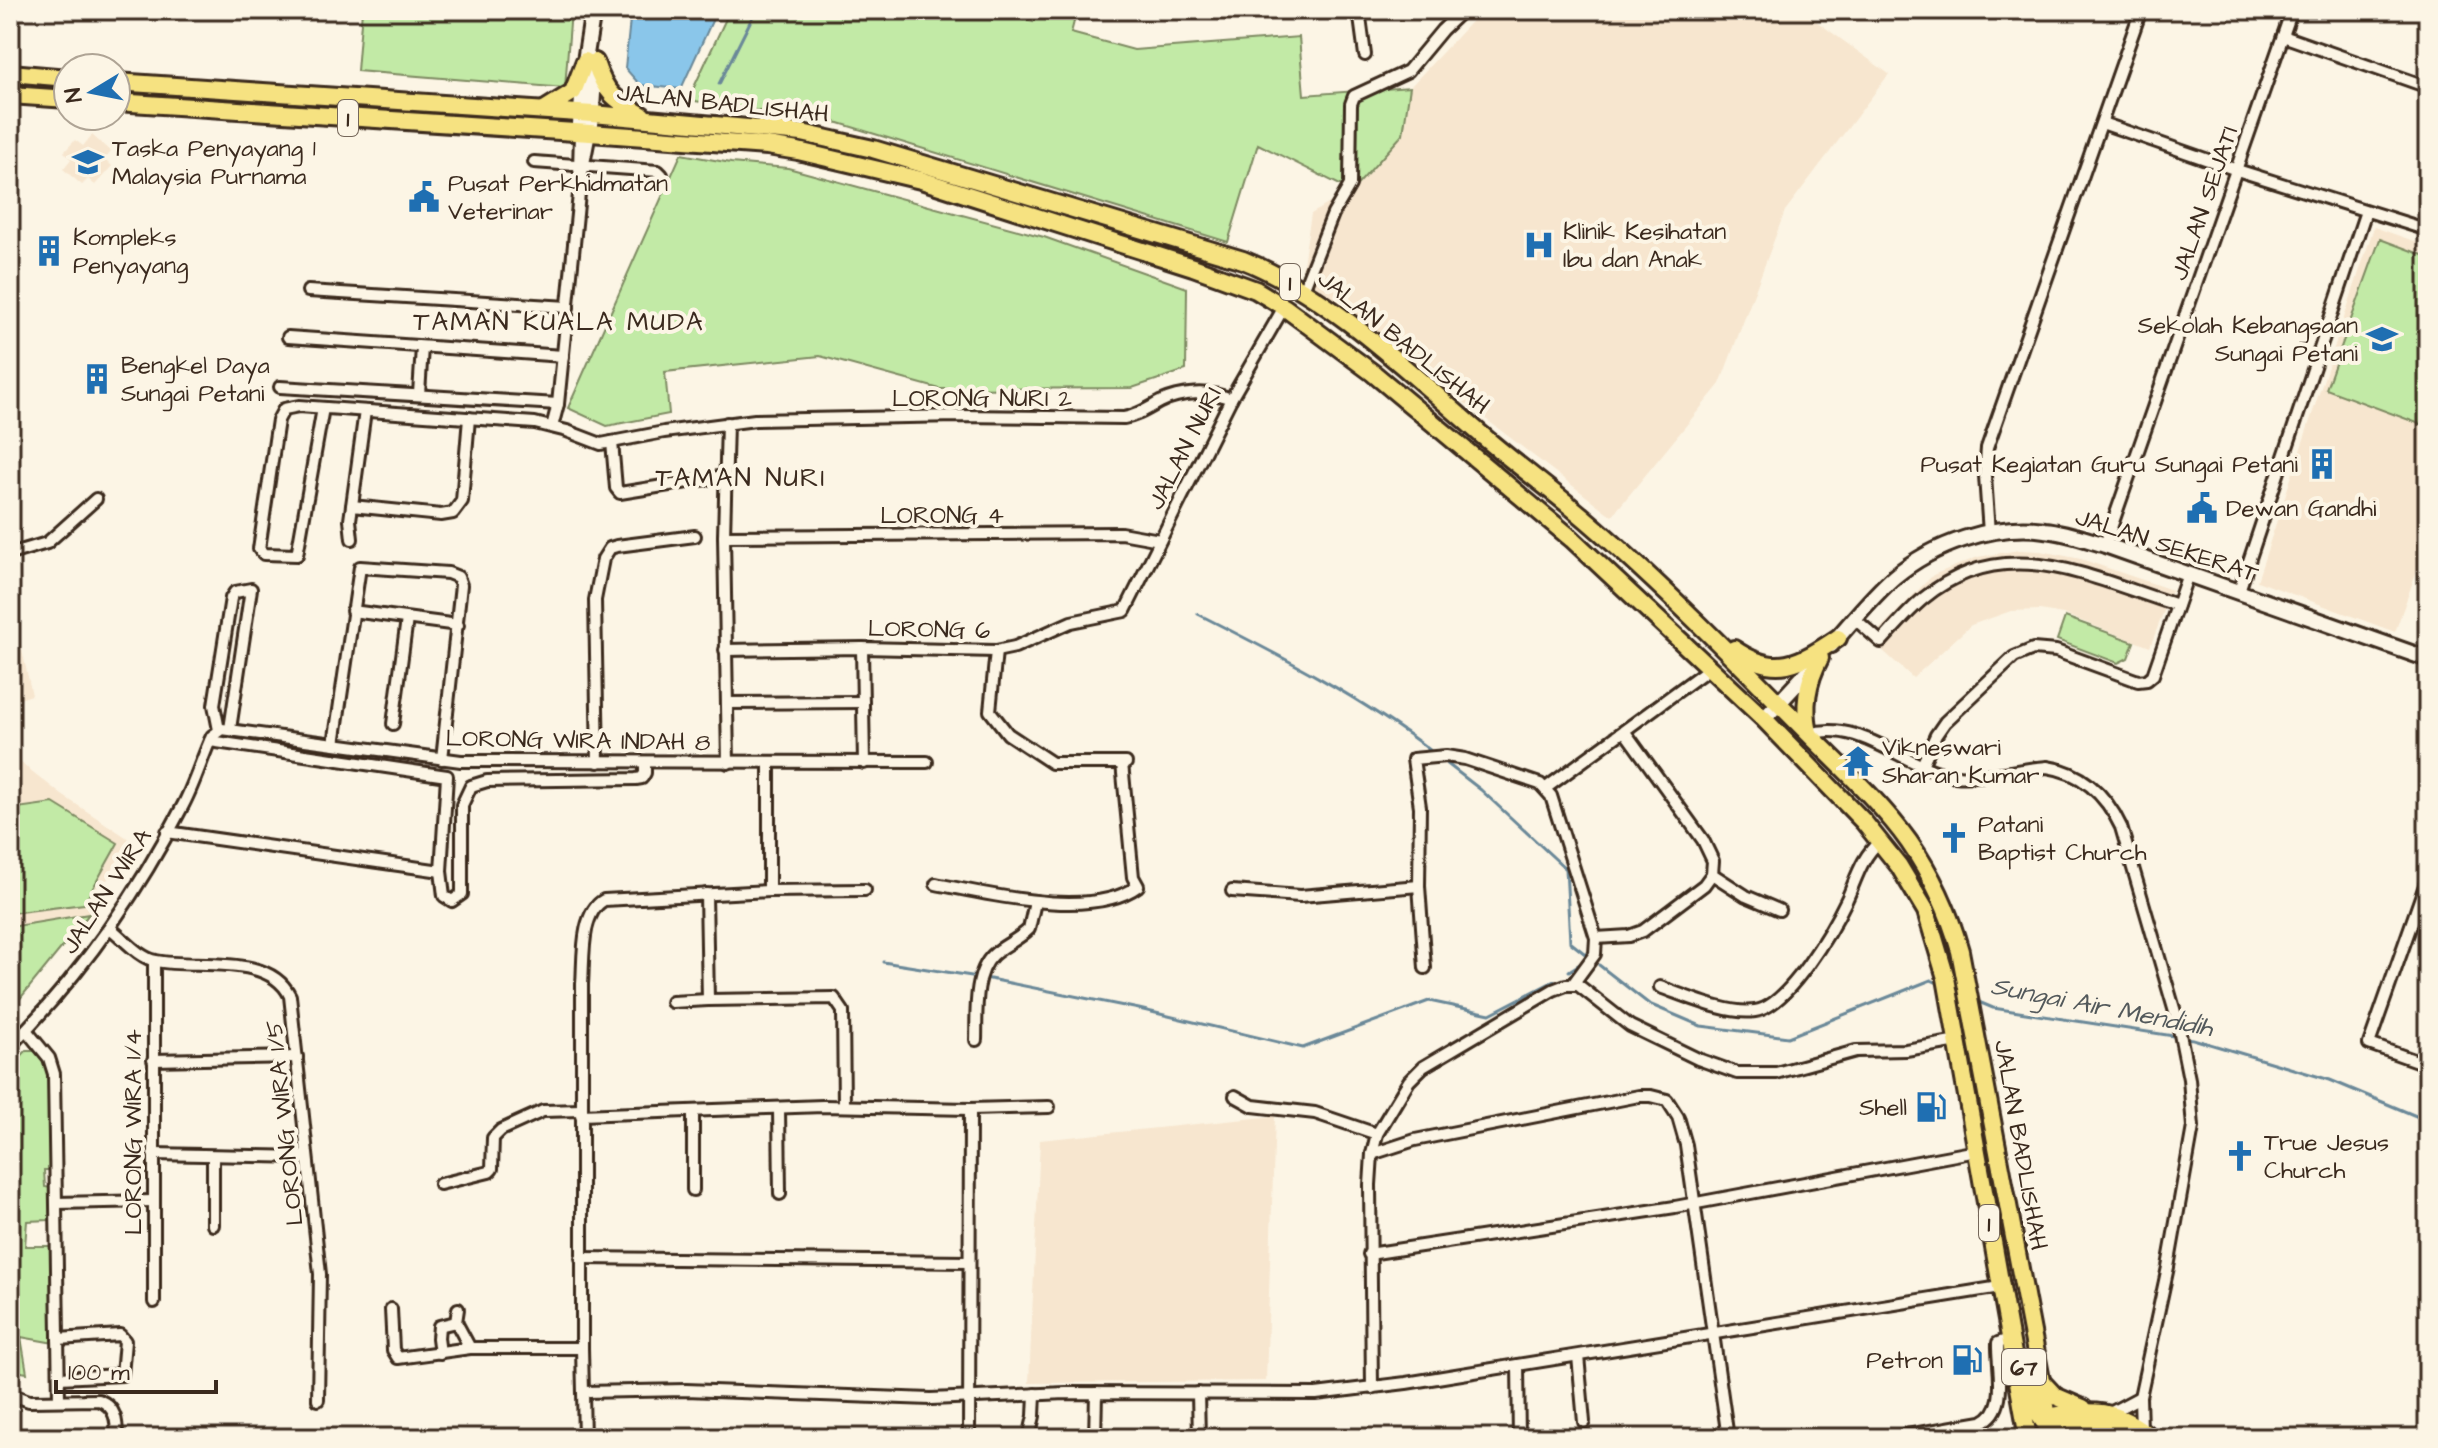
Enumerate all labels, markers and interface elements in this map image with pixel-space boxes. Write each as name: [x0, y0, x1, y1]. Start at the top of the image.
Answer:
north arrow: [52, 52, 132, 132]
street label: JALAN BADLISHAH: [615, 76, 831, 132]
text: N: [57, 86, 90, 105]
road number: 1: [338, 100, 358, 136]
street label: JALAN SEJATI: [2163, 122, 2247, 285]
place label: Taska Penyayang 1 Malaysia Purnama: [112, 132, 316, 195]
school or university icon: Taska Penyayang 1 Malaysia Purnama: [71, 145, 105, 179]
place label: Pusat Perkhidmatan Veterinar: [448, 167, 668, 229]
public building icon: Pusat Perkhidmatan Veterinar: [407, 180, 441, 214]
place label: Klinik Kesihatan Ibu dan Anak: [1563, 215, 1726, 277]
place label: Kompleks Penyayang: [73, 221, 188, 284]
hospital icon: Klinik Kesihatan Ibu dan Anak: [1522, 228, 1556, 262]
building icon: Kompleks Penyayang: [32, 234, 66, 268]
street label: JALAN BADLISHAH: [1310, 263, 1497, 423]
road number: 1: [1280, 264, 1300, 300]
district label: TAMAN KUALA MUDA: [413, 304, 705, 340]
place label: Sekolah Kebangsaan Sungai Petani: [2138, 309, 2358, 372]
school or university icon: Sekolah Kebangsaan Sungai Petani: [2365, 322, 2399, 356]
place label: Bengkel Daya Sungai Petani: [121, 349, 270, 412]
building icon: Bengkel Daya Sungai Petani: [80, 362, 114, 396]
street label: JALAN NURI: [1139, 381, 1230, 516]
street label: LORONG NURI 2: [892, 382, 1072, 416]
building icon: Pusat Kegiatan Guru Sungai Petani: [2305, 447, 2339, 481]
place label: Pusat Kegiatan Guru Sungai Petani: [1921, 448, 2298, 483]
district label: TAMAN NURI: [655, 460, 827, 496]
public building icon: Dewan Gandhi: [2185, 491, 2219, 525]
place label: Dewan Gandhi: [2226, 492, 2377, 526]
street label: LORONG 4: [880, 499, 1004, 533]
street label: JALAN SEKERAT: [2071, 500, 2263, 592]
street label: LORONG 6: [868, 612, 990, 648]
street label: LORONG WIRA INDAH 8: [445, 722, 711, 760]
place label: Vikneswari Sharan Kumar: [1882, 731, 2039, 793]
temple icon: Vikneswari Sharan Kumar: [1841, 744, 1875, 778]
place label: Patani Baptist Church: [1978, 808, 2147, 870]
church icon: Patani Baptist Church: [1937, 821, 1971, 855]
street label: JALAN WIRA: [54, 822, 160, 961]
water label: Sungai Air Mendidih: [1988, 968, 2217, 1047]
street label: LORONG WIRA 1/5: [257, 1018, 313, 1227]
street label: LORONG WIRA 1/4: [117, 1029, 151, 1235]
street label: JALAN BADLISHAH: [1985, 1037, 2055, 1253]
fuel station icon: Shell: [1914, 1090, 1948, 1124]
place label: Shell: [1859, 1091, 1907, 1125]
place label: True Jesus Church: [2264, 1126, 2389, 1188]
church icon: True Jesus Church: [2223, 1139, 2257, 1173]
road number: 1: [1979, 1205, 1999, 1241]
fuel station icon: Petron: [1950, 1343, 1984, 1377]
scale bar: [56, 1344, 216, 1394]
place label: Petron: [1866, 1344, 1943, 1378]
road number: 67: [2002, 1349, 2046, 1385]
text: 100 m: [68, 1356, 130, 1390]

